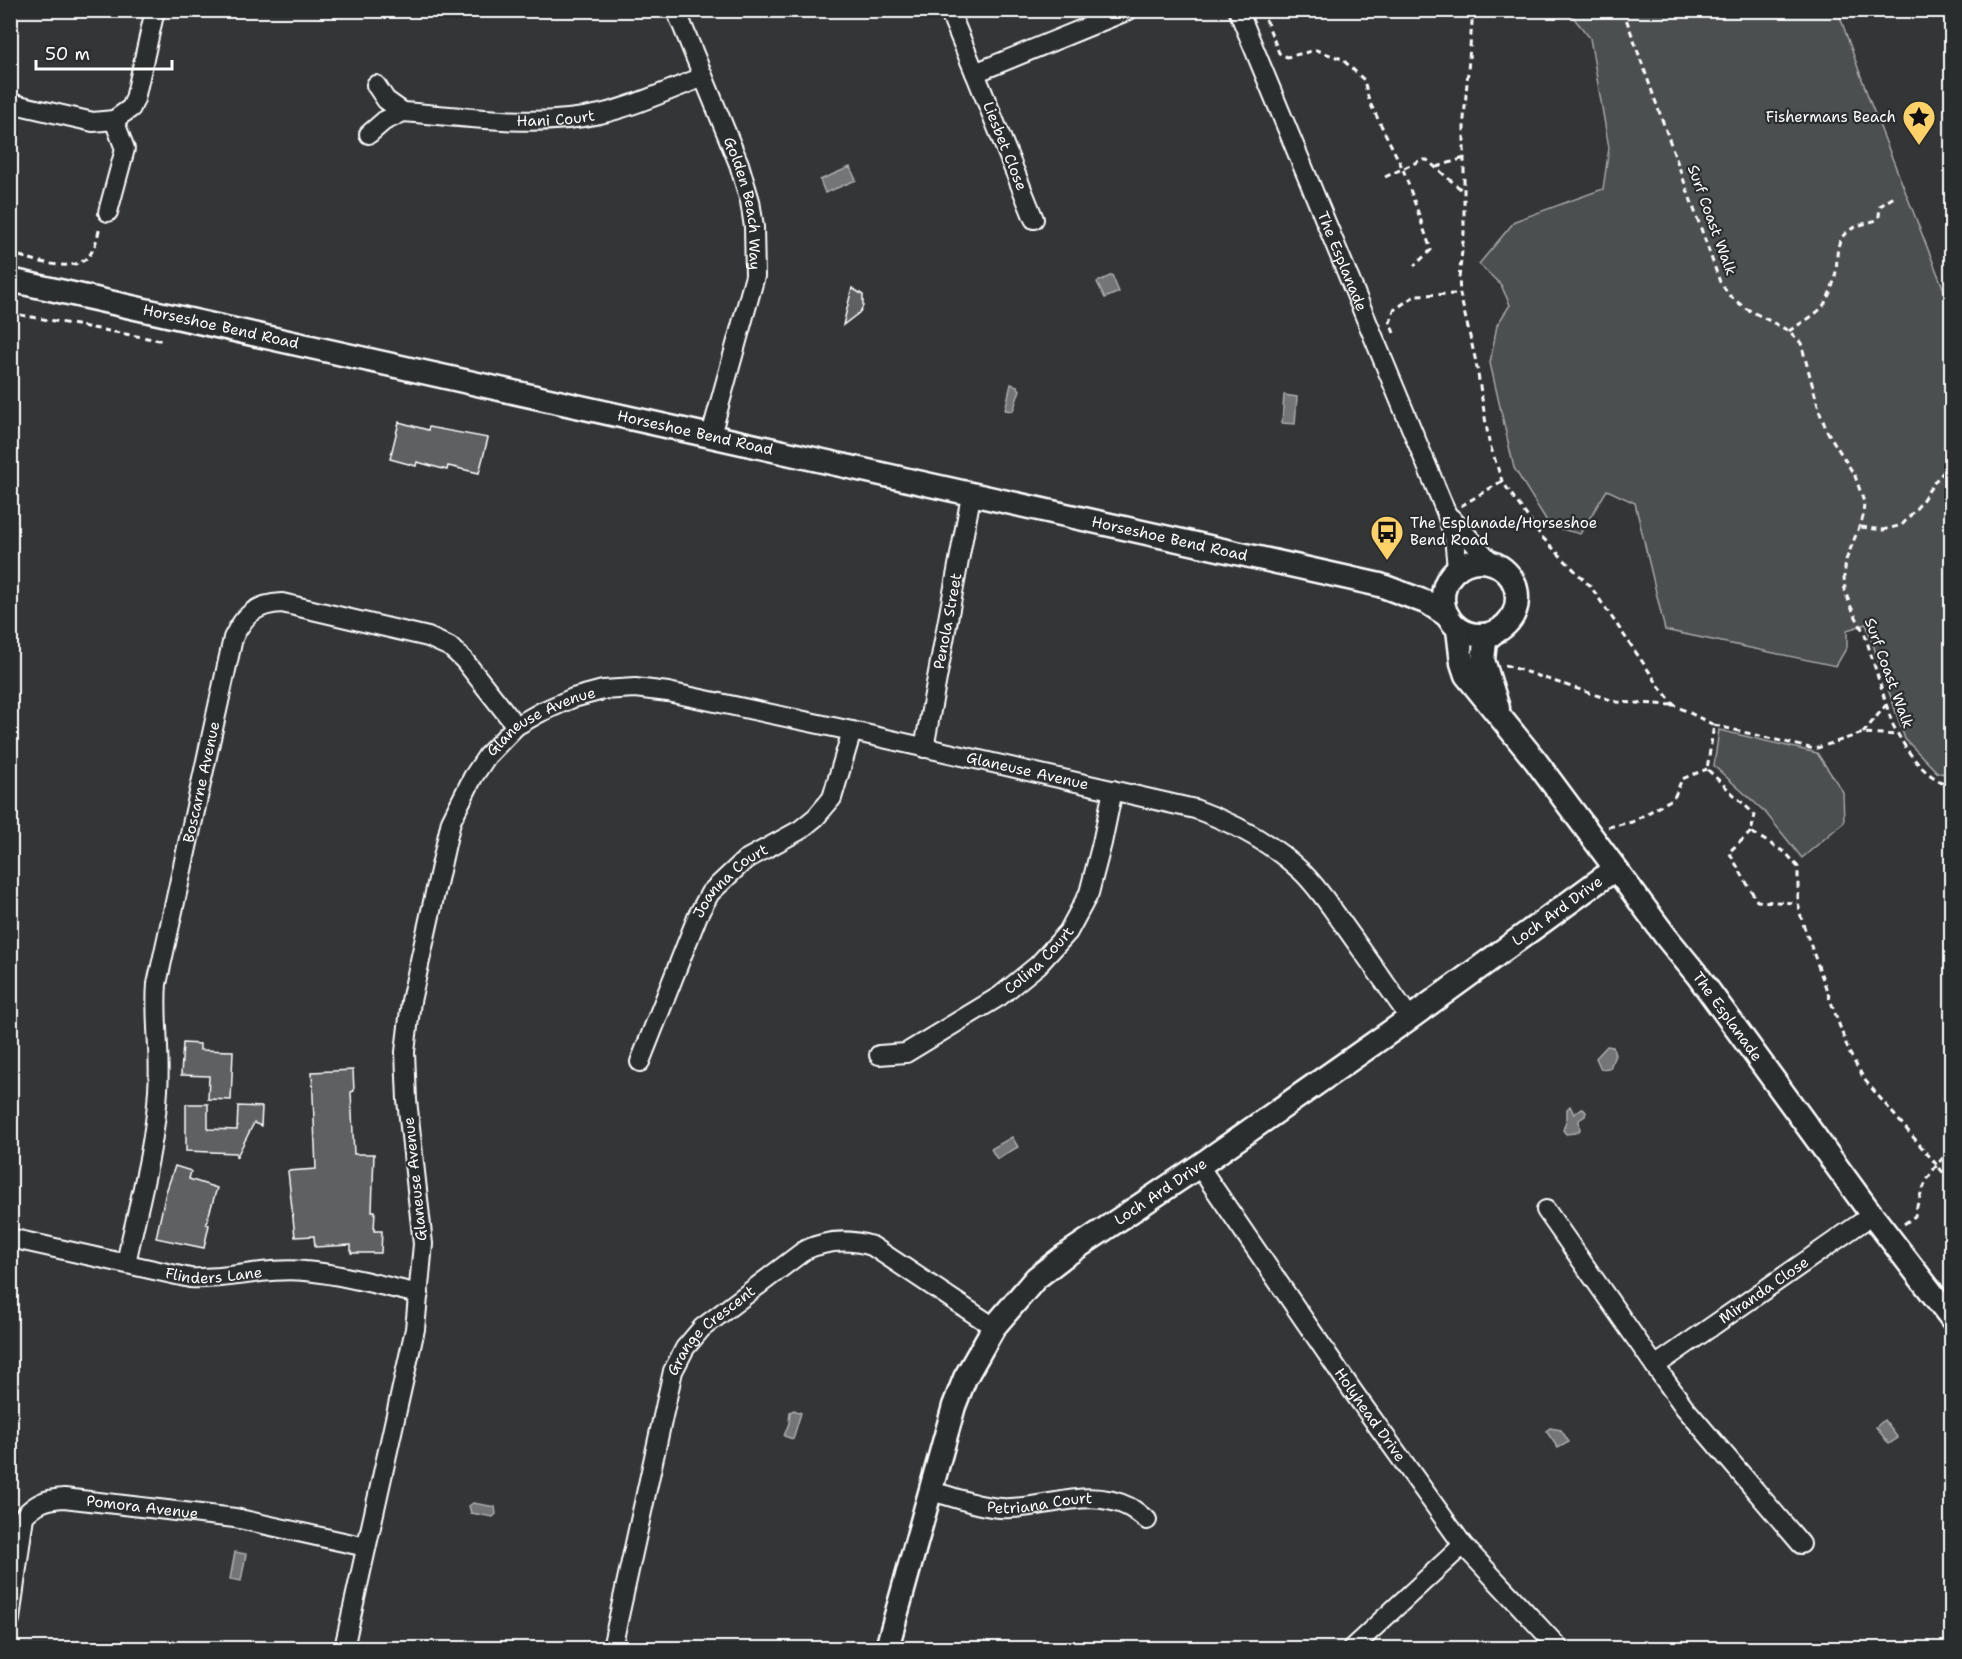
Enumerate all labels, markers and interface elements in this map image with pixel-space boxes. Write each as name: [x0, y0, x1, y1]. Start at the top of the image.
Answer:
scale bar: [36, 33, 172, 71]
text: 50 m: [45, 42, 90, 66]
street label: Liesbet Close: [978, 99, 1032, 193]
place icon: Fishermans Beach: [1901, 99, 1937, 146]
street label: Hani Court: [517, 105, 596, 131]
place label: Fishermans Beach: [1766, 107, 1896, 127]
street label: Golden Beach Way: [719, 134, 765, 270]
street label: Surf Coast Walk: [1683, 162, 1741, 278]
street label: The Esplanade: [1313, 208, 1372, 314]
street label: Horseshoe Bend Road: [141, 300, 301, 354]
street label: Horseshoe Bend Road: [615, 405, 776, 460]
street label: Horseshoe Bend Road: [1090, 512, 1250, 566]
place label: The Esplanade/Horseshoe Bend Road: [1410, 513, 1597, 550]
bus stop icon: The Esplanade/Horseshoe Bend Road: [1369, 514, 1405, 561]
street label: Penola Street: [929, 571, 966, 671]
street label: Surf Coast Walk: [1860, 615, 1918, 731]
street label: Glaneuse Avenue: [482, 682, 598, 761]
street label: Boscarne Avenue: [178, 720, 224, 845]
street label: Glaneuse Avenue: [964, 747, 1091, 794]
street label: Joanna Court: [688, 839, 771, 921]
street label: Loch Ard Drive: [1508, 871, 1607, 951]
street label: Colina Court: [1000, 924, 1079, 999]
street label: The Esplanade: [1688, 968, 1767, 1065]
street label: Glaneuse Avenue: [399, 1116, 431, 1242]
street label: Loch Ard Drive: [1110, 1154, 1211, 1230]
street label: Miranda Close: [1715, 1252, 1813, 1328]
street label: Flinders Lane: [163, 1262, 263, 1288]
street label: Grange Crescent: [662, 1281, 759, 1379]
street label: Holyhead Drive: [1330, 1364, 1410, 1466]
street label: Petriana Court: [985, 1488, 1092, 1518]
street label: Pomora Avenue: [85, 1491, 199, 1524]

